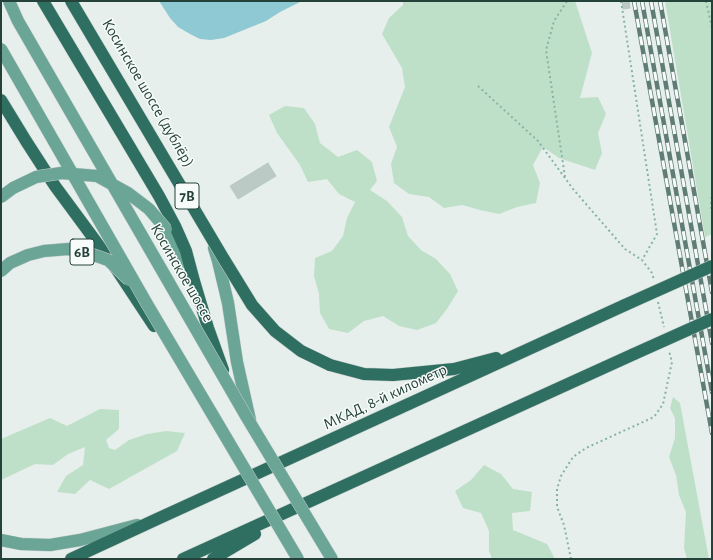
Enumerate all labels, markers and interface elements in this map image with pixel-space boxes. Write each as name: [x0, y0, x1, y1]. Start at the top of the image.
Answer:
street label: Косинское шоссе (дублёр): [98, 15, 198, 171]
road number: 7B: [175, 183, 199, 209]
street label: Косинское шоссе: [146, 220, 218, 326]
road number: 6B: [70, 239, 94, 265]
street label: МКАД, 8-й километр: [320, 360, 450, 434]

